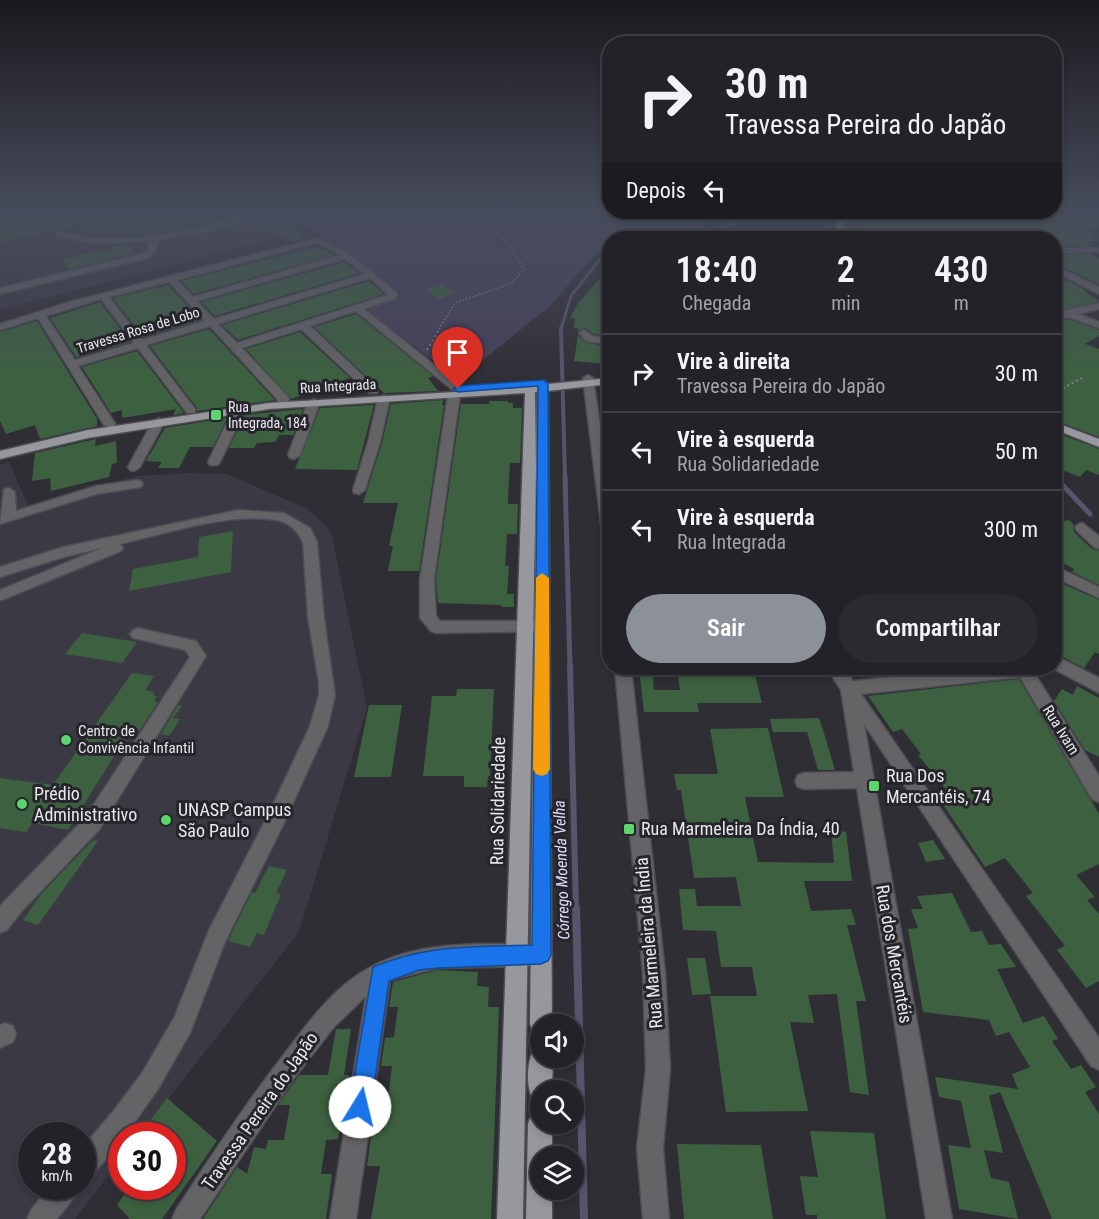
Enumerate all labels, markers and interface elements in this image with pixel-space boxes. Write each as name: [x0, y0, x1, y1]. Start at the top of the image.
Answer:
text: 30 m: [725, 59, 808, 108]
icon: right: [626, 60, 704, 138]
text: Travessa Pereira do Japão: [725, 109, 1006, 141]
icon: left: [698, 174, 731, 207]
text: Depois: [626, 178, 686, 203]
text: 18:40: [676, 249, 758, 291]
text: 2: [837, 249, 855, 291]
text: 430: [934, 249, 988, 291]
text: Chegada: [682, 291, 751, 315]
text: min: [831, 291, 860, 315]
text: m: [954, 291, 969, 315]
street label: Travessa Rosa de Lobo: [75, 304, 201, 356]
pin: [432, 327, 483, 389]
icon: arrive: [441, 336, 474, 369]
text: Vire à direita: [677, 349, 790, 374]
icon: right: [626, 357, 659, 390]
text: 30 m: [995, 361, 1038, 386]
text: Travessa Pereira do Japão: [677, 374, 885, 398]
street label: Rua Integrada: [299, 376, 377, 396]
place label: Rua Integrada, 184: [228, 399, 307, 431]
marker: Rua Integrada, 184: [209, 408, 223, 422]
text: Vire à esquerda: [677, 427, 815, 452]
icon: left: [626, 435, 659, 468]
text: 50 m: [995, 439, 1038, 464]
text: Rua Solidariedade: [677, 452, 819, 476]
text: Vire à esquerda: [677, 505, 815, 530]
icon: left: [626, 513, 659, 546]
text: 300 m: [984, 517, 1038, 542]
text: Rua Integrada: [677, 530, 786, 554]
button: Sair: [626, 594, 826, 663]
button: Compartilhar: [838, 594, 1038, 663]
street label: Rua Ivam: [1039, 702, 1083, 758]
place label: Centro de Convivência Infantil: [78, 722, 194, 757]
marker: Centro de Convivência Infantil: [59, 733, 73, 747]
street label: Rua Solidariedade: [486, 737, 509, 865]
place label: Rua Dos Mercantéis, 74: [886, 765, 991, 807]
marker: Rua Dos Mercantéis, 74: [867, 779, 881, 793]
place label: Prédio Administrativo: [34, 783, 137, 825]
marker: Prédio Administrativo: [15, 797, 29, 811]
place label: UNASP Campus São Paulo: [178, 799, 291, 841]
water label: Córrego Moenda Velha: [550, 800, 573, 940]
marker: UNASP Campus São Paulo: [159, 813, 173, 827]
place label: Rua Marmeleira Da Índia, 40: [641, 818, 840, 839]
marker: Rua Marmeleira Da Índia, 40: [622, 822, 636, 836]
street label: Rua Marmeleira da Índia: [631, 857, 666, 1030]
street label: Rua dos Mercantéis: [872, 883, 917, 1025]
map controls: [530, 1014, 584, 1200]
button: sound: [530, 1014, 584, 1068]
street label: Travessa Pereira do Japão: [197, 1028, 322, 1194]
position arrow: [328, 1075, 392, 1139]
button: search: [530, 1080, 584, 1134]
speed limit sign: 30: [108, 1122, 186, 1200]
text: 28: [42, 1136, 72, 1171]
button: layers: [530, 1146, 584, 1200]
text: km/h: [42, 1167, 72, 1185]

